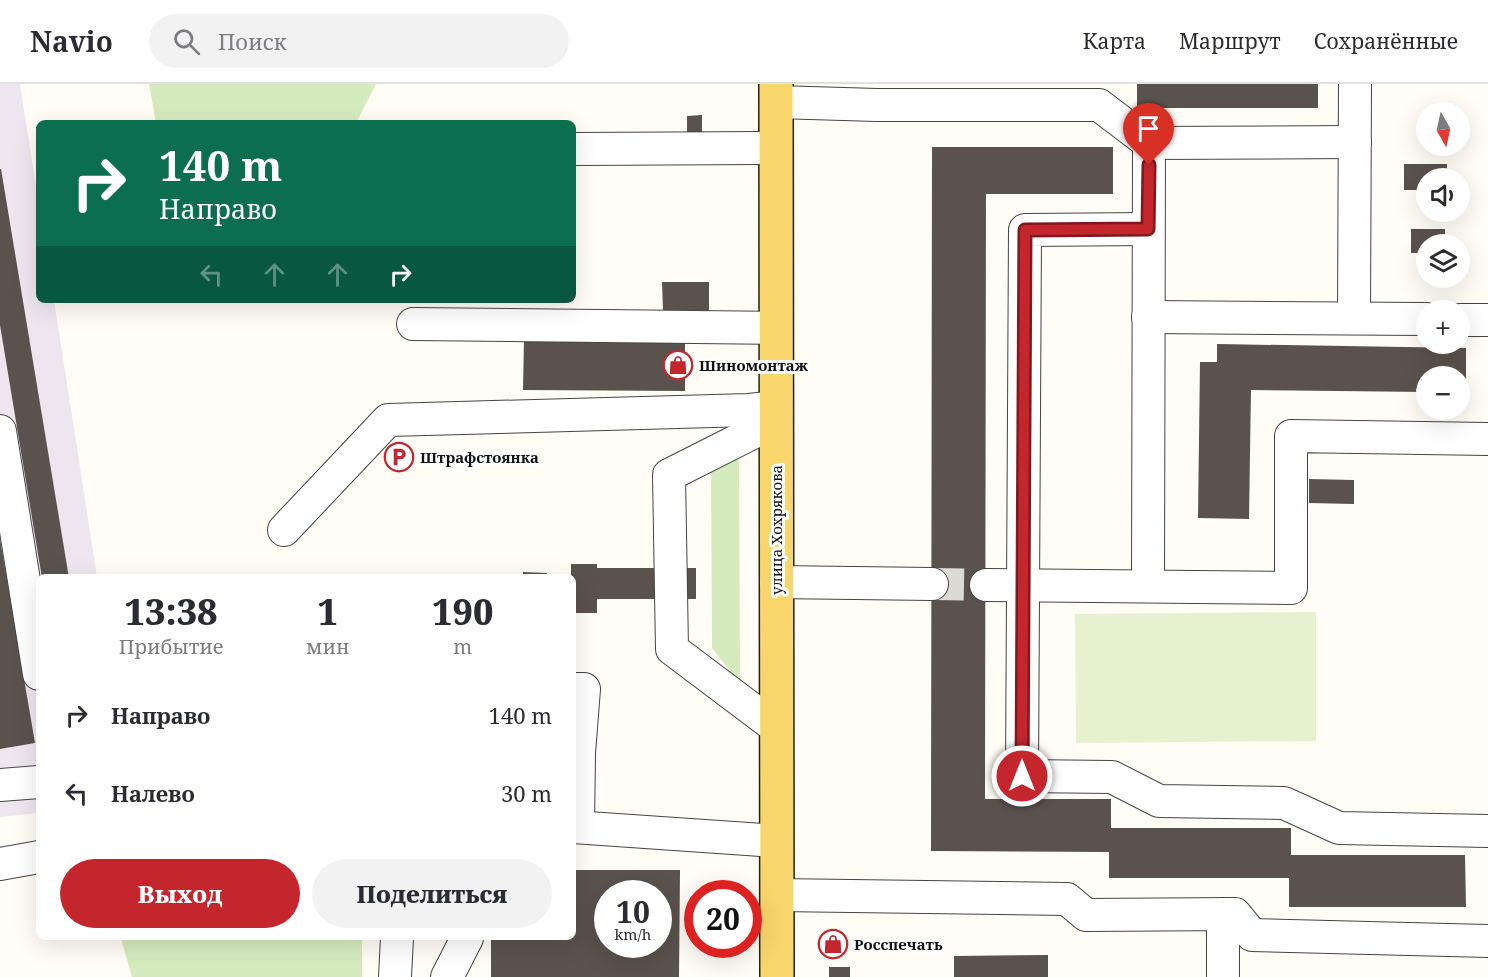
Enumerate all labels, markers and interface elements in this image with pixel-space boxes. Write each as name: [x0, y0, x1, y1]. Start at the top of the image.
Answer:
search box: [149, 14, 569, 68]
text: Navio: [30, 22, 113, 60]
icon: search: [170, 25, 203, 58]
text: Поиск: [218, 26, 287, 56]
text: Карта: [1083, 27, 1146, 55]
text: Маршрут: [1179, 27, 1281, 55]
text: Сохранённые: [1314, 27, 1458, 55]
north arrow: [1416, 102, 1470, 156]
map controls: [1416, 102, 1470, 420]
pin: [1123, 103, 1174, 165]
icon: arrive: [1132, 112, 1165, 145]
text: 140 m: [159, 136, 283, 193]
icon: right: [60, 144, 138, 222]
button: sound: [1416, 168, 1470, 222]
text: Направо: [159, 190, 277, 227]
button: layers: [1416, 234, 1470, 288]
icon: left: [195, 258, 228, 291]
icon: ahead: [258, 258, 291, 291]
icon: ahead: [321, 258, 354, 291]
icon: right: [384, 258, 417, 291]
button: +: [1416, 300, 1470, 354]
shop icon: Шиномонтаж: [662, 349, 694, 381]
place label: Шиномонтаж: [699, 355, 809, 375]
button: −: [1416, 366, 1470, 420]
parking icon: Штрафстоянка: [383, 441, 415, 473]
place label: Штрафстоянка: [420, 447, 539, 467]
street label: улица Хохрякова: [766, 465, 786, 595]
text: 13:38: [125, 587, 217, 636]
text: 1: [318, 587, 338, 636]
text: 190: [432, 587, 493, 636]
text: Прибытие: [119, 633, 223, 660]
text: мин: [306, 633, 349, 660]
text: m: [453, 633, 472, 660]
icon: right: [60, 699, 93, 732]
text: Направо: [111, 700, 210, 730]
text: 140 m: [489, 700, 552, 730]
position arrow: [990, 744, 1054, 808]
icon: left: [60, 777, 93, 810]
text: Налево: [111, 778, 195, 808]
text: 30 m: [501, 778, 552, 808]
button: Выход: [60, 859, 300, 928]
button: Поделиться: [312, 859, 552, 928]
speed limit sign: 20: [684, 880, 762, 958]
text: 10: [616, 891, 650, 932]
text: km/h: [615, 924, 651, 944]
shop icon: Росспечать: [817, 928, 849, 960]
place label: Росспечать: [854, 934, 943, 954]

